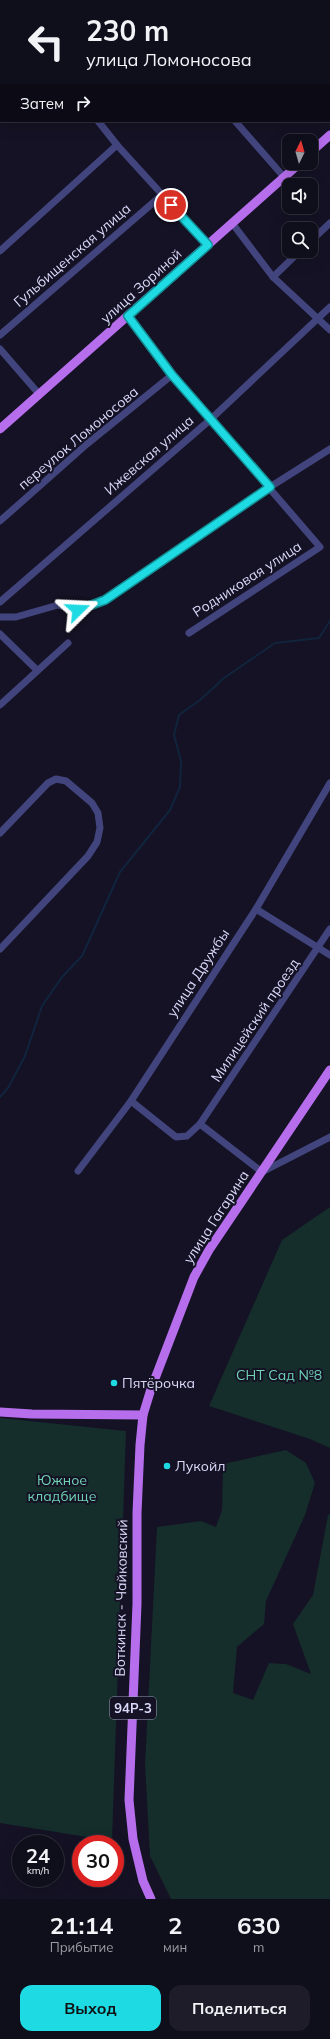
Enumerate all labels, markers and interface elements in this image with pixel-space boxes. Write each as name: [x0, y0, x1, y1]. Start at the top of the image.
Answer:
text: 230 m: [86, 13, 169, 48]
icon: left: [20, 16, 72, 68]
text: улица Ломоносова: [86, 48, 252, 71]
icon: right: [72, 92, 94, 114]
text: Затем: [20, 94, 64, 113]
north arrow: [282, 134, 318, 170]
map controls: [282, 134, 318, 258]
button: sound: [282, 178, 318, 214]
pin: [154, 188, 188, 222]
icon: arrive: [160, 194, 182, 216]
street label: Гульбищенская улица: [10, 199, 134, 311]
button: search: [282, 222, 318, 258]
street label: улица Зориной: [97, 245, 185, 327]
street label: переулок Ломоносова: [14, 382, 142, 494]
street label: Ижевская улица: [101, 411, 197, 499]
street label: Родниковая улица: [189, 537, 305, 621]
position arrow: [57, 589, 99, 631]
street label: улица Дружбы: [163, 926, 233, 1020]
street label: Милицейский проезд: [207, 954, 303, 1085]
street label: улица Гагарина: [179, 1167, 253, 1267]
park label: СНТ Сад №8: [236, 1366, 322, 1384]
place label: Пятёрочка: [122, 1374, 195, 1392]
marker: Пятёрочка: [109, 1378, 119, 1388]
place label: Лукойл: [175, 1457, 225, 1475]
marker: Лукойл: [162, 1461, 172, 1471]
park label: Южное кладбище: [28, 1471, 97, 1505]
street label: Воткинск - Чайковский: [111, 1519, 131, 1677]
road number: 94Р-3: [110, 1697, 156, 1719]
speed limit sign: 30: [72, 1835, 124, 1887]
text: 24: [26, 1843, 50, 1868]
text: km/h: [27, 1864, 49, 1877]
text: 21:14: [50, 1910, 113, 1940]
text: 2: [168, 1910, 182, 1940]
text: 630: [237, 1910, 280, 1940]
text: Прибытие: [50, 1939, 113, 1955]
text: мин: [163, 1939, 187, 1955]
text: m: [253, 1939, 264, 1955]
button: Выход: [20, 1985, 161, 2031]
button: Поделиться: [169, 1985, 310, 2031]

